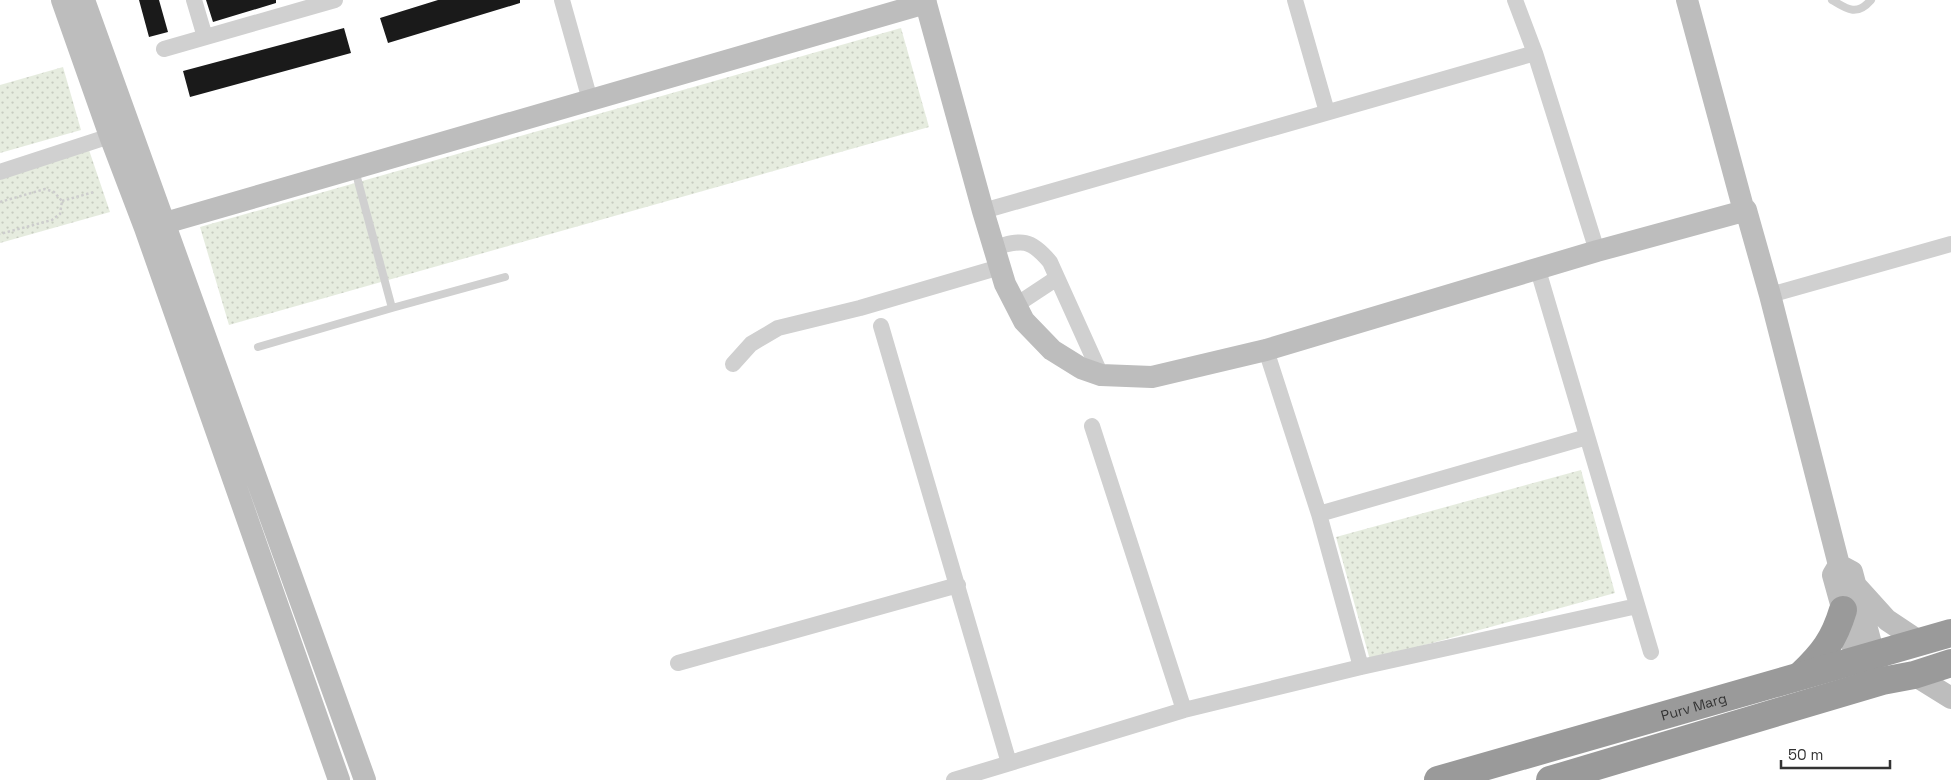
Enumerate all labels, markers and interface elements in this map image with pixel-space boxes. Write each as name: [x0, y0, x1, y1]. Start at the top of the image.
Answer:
street label: Purv Marg: [1659, 689, 1729, 725]
scale bar: [1781, 738, 1890, 770]
text: 50 m: [1788, 745, 1823, 764]

